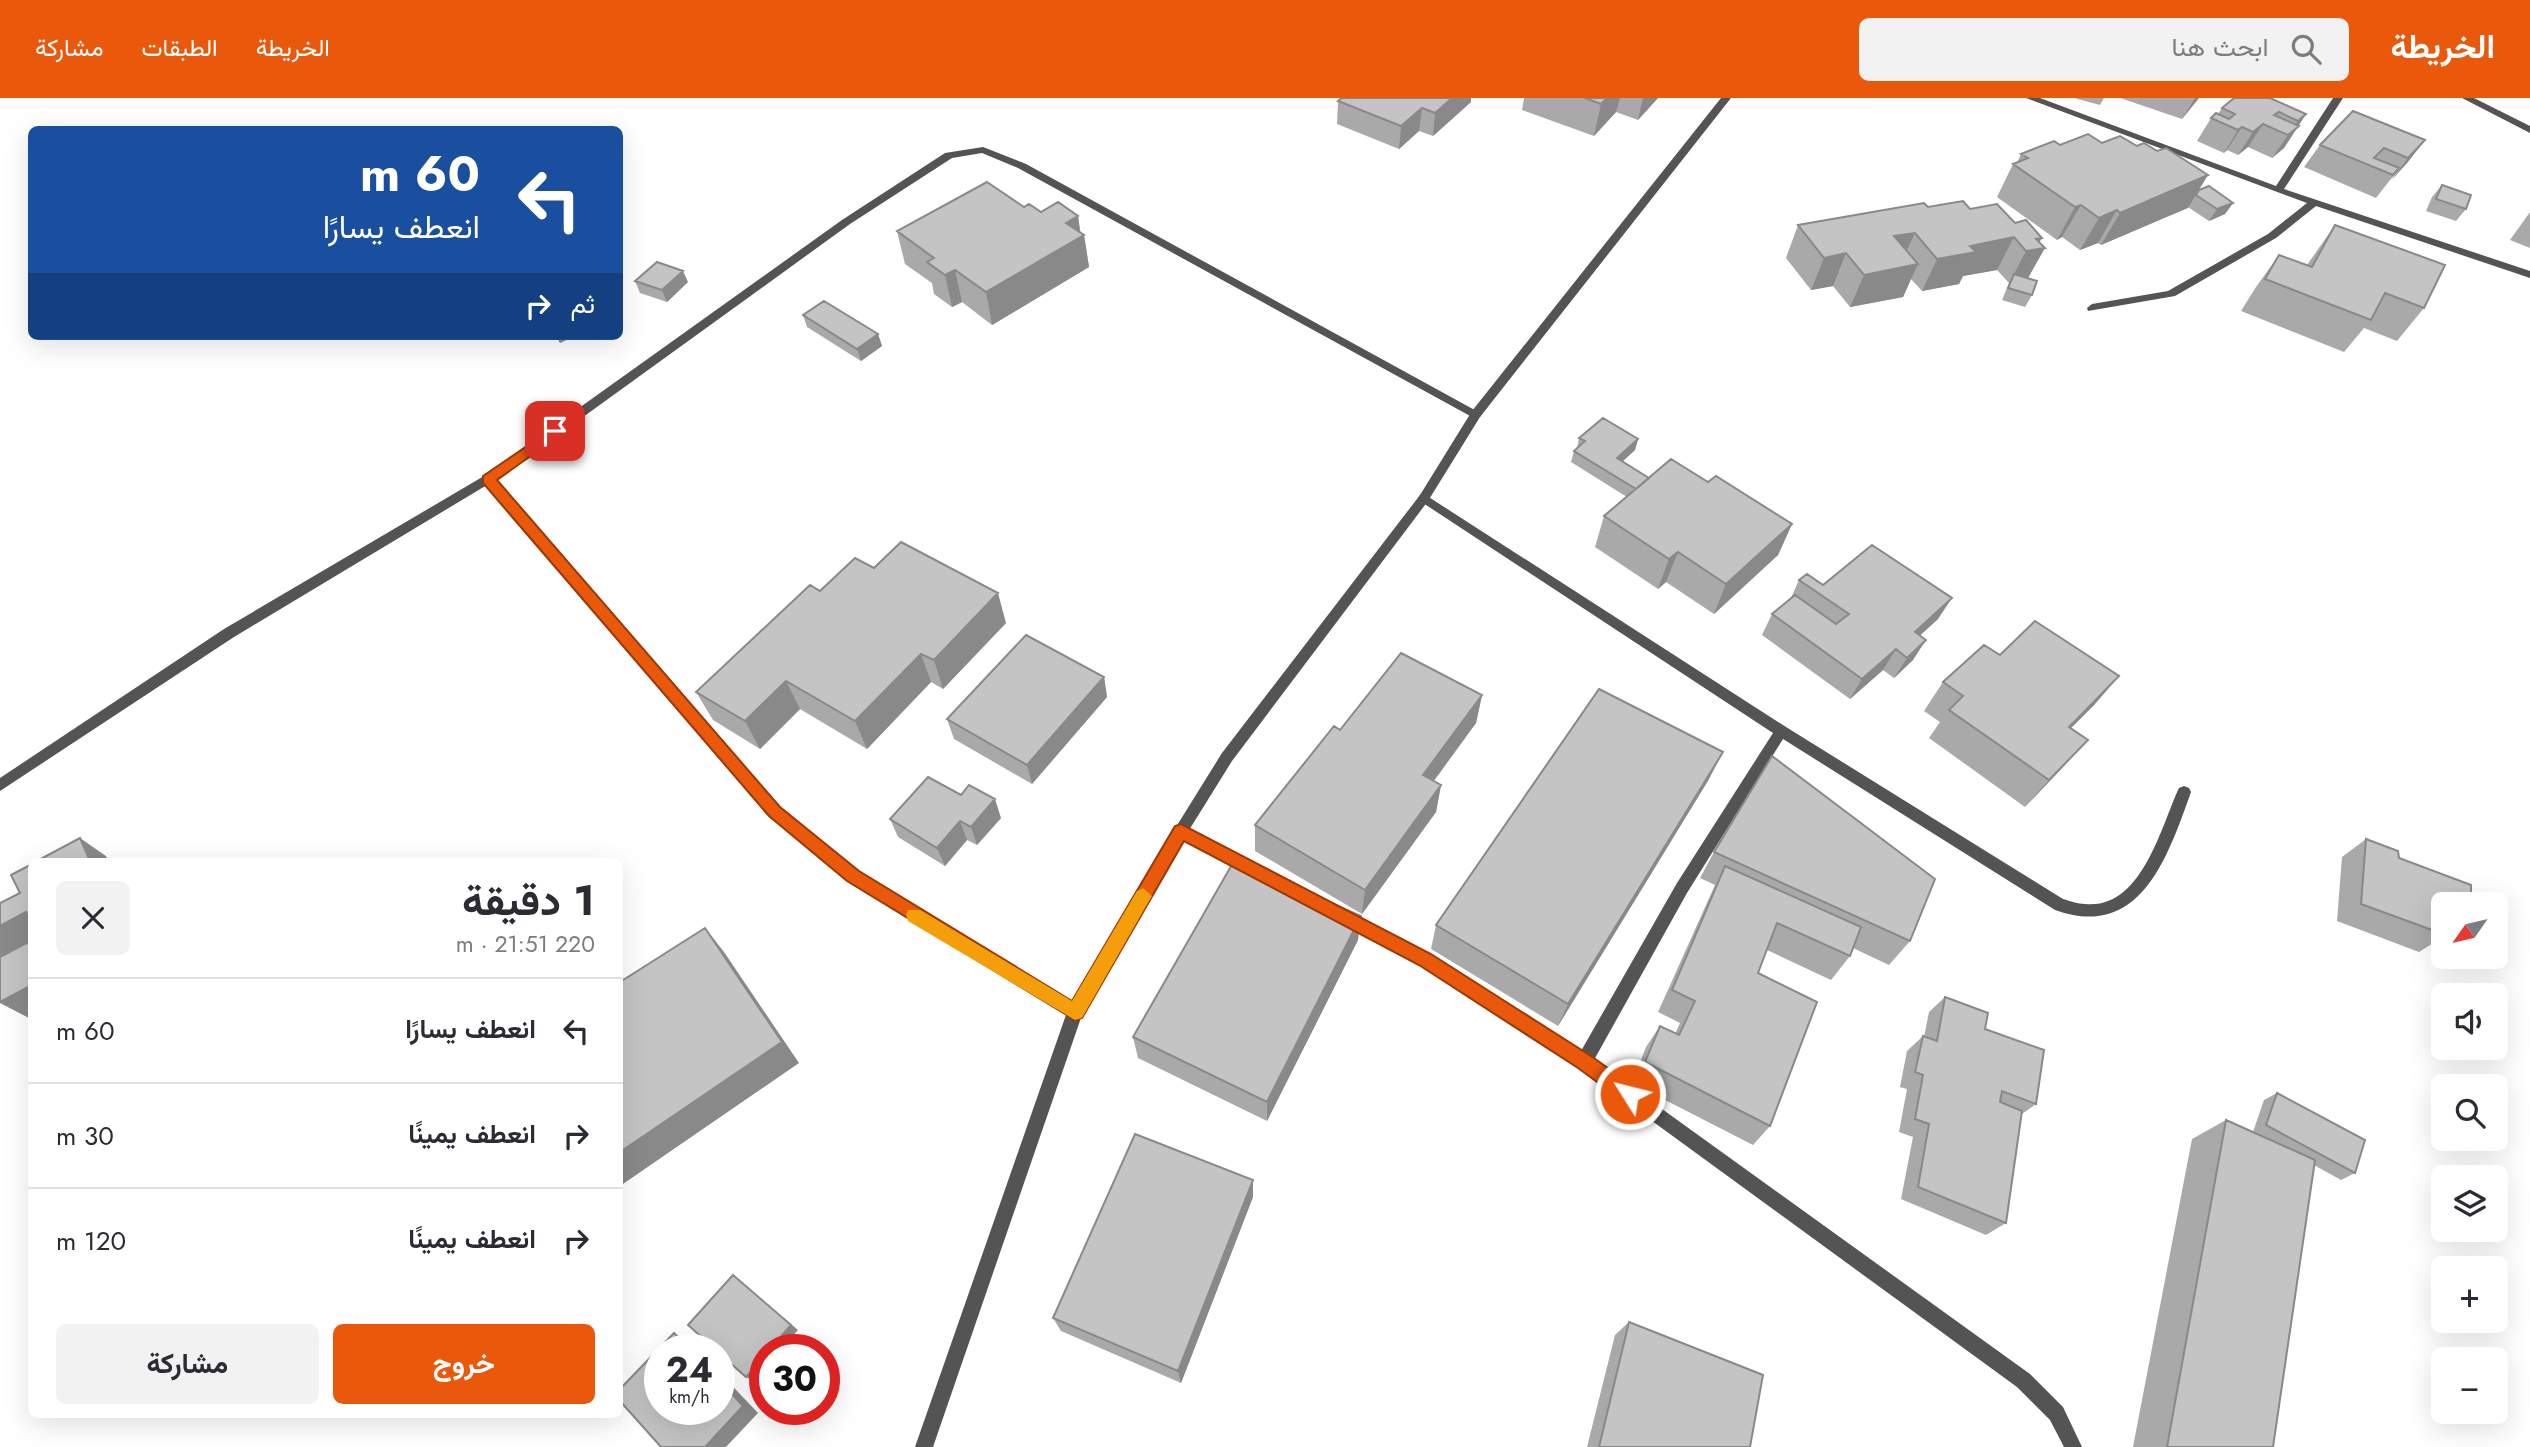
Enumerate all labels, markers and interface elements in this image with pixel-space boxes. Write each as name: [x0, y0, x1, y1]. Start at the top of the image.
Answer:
search box: [1859, 18, 2349, 81]
text: الخريطة: [2391, 23, 2495, 70]
text: ابحث هنا: [2172, 28, 2269, 66]
text: مشاركة: [35, 30, 103, 65]
text: الطبقات: [141, 30, 218, 65]
text: الخريطة: [256, 30, 330, 65]
icon: search: [2287, 30, 2325, 68]
text: 60 m: [360, 139, 480, 209]
icon: left: [504, 154, 595, 245]
text: انعطف يسارًا: [323, 204, 480, 250]
text: ثم: [571, 285, 595, 323]
icon: right: [519, 287, 557, 325]
pin: [525, 401, 585, 461]
icon: arrive: [536, 412, 574, 450]
text: 1 دقيقة: [462, 870, 595, 931]
button: close: [56, 881, 130, 955]
north arrow: [2431, 892, 2508, 970]
map controls: [2431, 892, 2508, 1424]
text: 220 m · 21:51: [456, 927, 595, 961]
button: sound: [2431, 983, 2508, 1060]
text: انعطف يسارًا: [405, 1010, 536, 1048]
text: 60 m: [56, 1012, 115, 1050]
icon: left: [557, 1012, 595, 1050]
position arrow: [1593, 1057, 1667, 1131]
button: search: [2431, 1074, 2508, 1151]
text: انعطف يمينًا: [408, 1115, 536, 1153]
text: 30 m: [56, 1117, 114, 1155]
icon: right: [557, 1117, 595, 1155]
button: layers: [2431, 1165, 2508, 1242]
text: انعطف يمينًا: [408, 1220, 536, 1258]
text: 120 m: [56, 1222, 126, 1260]
icon: right: [557, 1222, 595, 1260]
button: +: [2431, 1256, 2508, 1333]
button: مشاركة: [56, 1324, 319, 1404]
button: خروج: [333, 1324, 595, 1404]
speed limit sign: 30: [749, 1334, 840, 1425]
text: 24: [666, 1345, 713, 1395]
button: −: [2431, 1347, 2508, 1424]
text: km/h: [669, 1384, 710, 1410]

